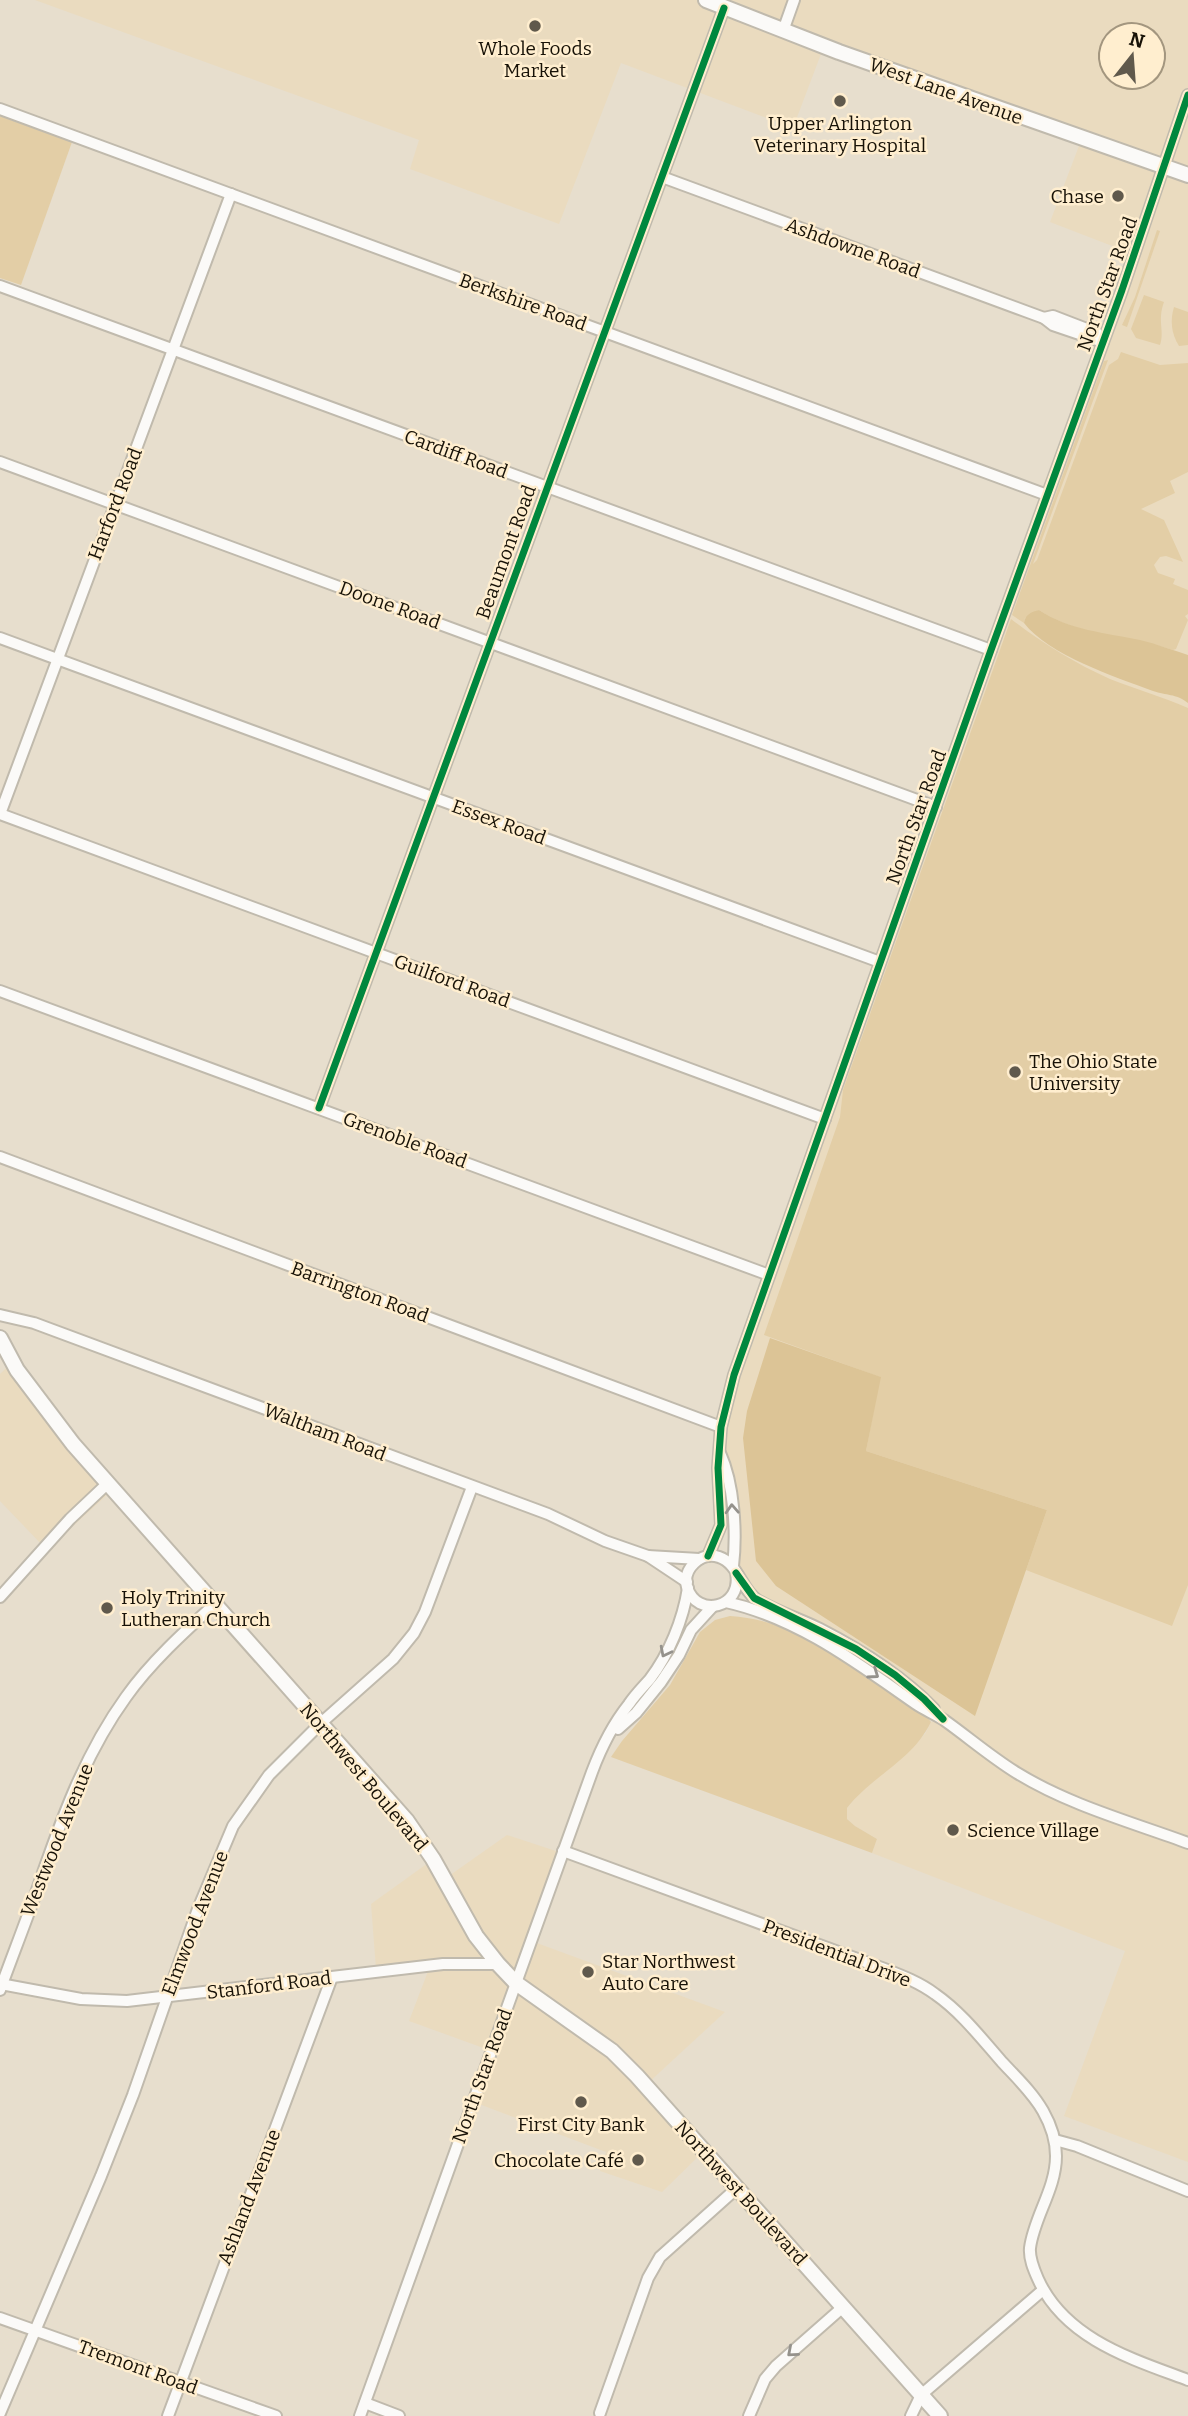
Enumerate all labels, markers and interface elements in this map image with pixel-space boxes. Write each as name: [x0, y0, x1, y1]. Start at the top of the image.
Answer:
marker: Whole Foods Market: [527, 18, 543, 34]
north arrow: [1097, 21, 1167, 91]
text: N: [1126, 27, 1148, 53]
place label: Whole Foods Market: [478, 37, 592, 82]
street label: West Lane Avenue: [866, 53, 1026, 129]
marker: Upper Arlington Veterinary Hospital: [832, 93, 848, 109]
place label: Upper Arlington Veterinary Hospital: [754, 112, 926, 157]
place label: Chase: [1051, 185, 1104, 208]
marker: Chase: [1110, 188, 1126, 204]
street label: Ashdowne Road: [782, 213, 924, 283]
street label: North Star Road: [1072, 214, 1142, 354]
street label: Berkshire Road: [456, 268, 590, 336]
street label: Cardiff Road: [401, 425, 511, 483]
street label: Harford Road: [83, 445, 147, 563]
street label: Beaumont Road: [471, 482, 541, 622]
street label: Doone Road: [336, 576, 444, 634]
street label: North Star Road: [881, 747, 951, 887]
street label: Essex Road: [449, 794, 549, 850]
street label: Guilford Road: [391, 949, 513, 1013]
place label: The Ohio State University: [1029, 1050, 1157, 1095]
marker: The Ohio State University: [1007, 1064, 1023, 1080]
street label: Grenoble Road: [340, 1107, 470, 1173]
street label: Barrington Road: [288, 1256, 432, 1328]
street label: Waltham Road: [261, 1398, 389, 1466]
one-way arrow: [725, 1503, 740, 1514]
place label: Holy Trinity Lutheran Church: [121, 1586, 271, 1631]
marker: Holy Trinity Lutheran Church: [99, 1600, 115, 1616]
one-way arrow: [660, 1645, 674, 1657]
one-way arrow: [866, 1666, 879, 1678]
street label: Northwest Boulevard: [295, 1698, 433, 1856]
street label: Westwood Avenue: [16, 1760, 98, 1920]
place label: Science Village: [967, 1819, 1099, 1842]
marker: Science Village: [945, 1822, 961, 1838]
street label: Elmwood Avenue: [157, 1847, 233, 1999]
street label: Presidential Drive: [760, 1914, 914, 1992]
place label: Star Northwest Auto Care: [602, 1950, 736, 1995]
marker: Star Northwest Auto Care: [580, 1964, 596, 1980]
street label: Stanford Road: [205, 1966, 333, 2004]
street label: North Star Road: [447, 2006, 517, 2146]
marker: First City Bank: [573, 2094, 589, 2110]
place label: First City Bank: [518, 2113, 645, 2136]
street label: Northwest Boulevard: [670, 2116, 812, 2270]
street label: Ashland Avenue: [213, 2126, 285, 2268]
place label: Chocolate Café: [494, 2149, 624, 2172]
marker: Chocolate Café: [630, 2152, 646, 2168]
street label: Tremont Road: [75, 2335, 201, 2399]
one-way arrow: [787, 2344, 800, 2356]

